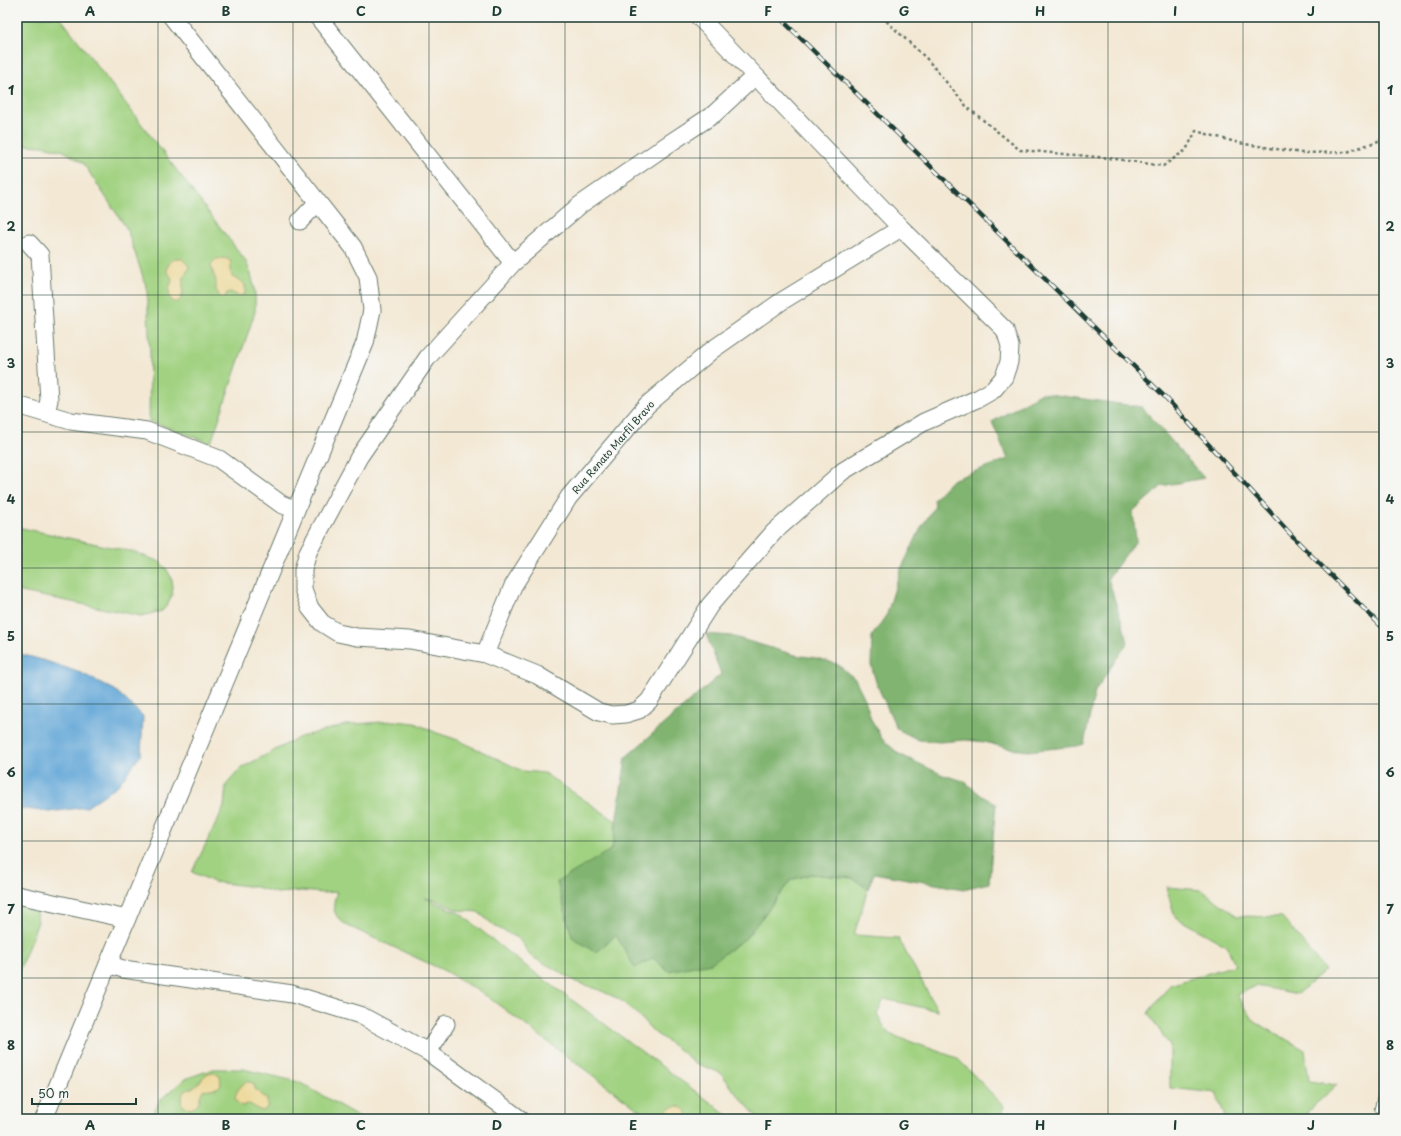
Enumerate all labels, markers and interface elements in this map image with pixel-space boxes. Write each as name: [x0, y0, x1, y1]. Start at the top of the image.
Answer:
text: A: [85, 1, 95, 20]
text: B: [222, 1, 231, 20]
text: C: [356, 1, 366, 20]
text: D: [492, 1, 502, 20]
text: E: [629, 1, 637, 20]
text: F: [764, 1, 772, 20]
text: G: [899, 1, 909, 20]
text: H: [1035, 1, 1045, 20]
text: I: [1173, 1, 1177, 20]
text: J: [1307, 1, 1315, 20]
text: 1: [8, 80, 14, 99]
text: 1: [1387, 80, 1393, 99]
text: 2: [6, 216, 16, 235]
text: 2: [1385, 216, 1395, 235]
text: 3: [7, 353, 16, 372]
text: 3: [1386, 353, 1395, 372]
street label: Rua Renato Marfil Bravo: [568, 396, 658, 497]
text: 4: [7, 489, 16, 508]
text: 4: [1386, 489, 1395, 508]
text: 5: [7, 626, 15, 645]
text: 5: [1386, 626, 1394, 645]
text: 6: [6, 762, 16, 781]
text: 6: [1385, 762, 1395, 781]
text: 7: [7, 899, 15, 918]
text: 7: [1386, 899, 1394, 918]
text: 8: [7, 1035, 15, 1054]
text: 8: [1386, 1035, 1394, 1054]
scale bar: [32, 1080, 136, 1106]
text: 50 m: [38, 1084, 69, 1102]
text: A: [85, 1115, 95, 1134]
text: B: [222, 1115, 231, 1134]
text: C: [356, 1115, 366, 1134]
text: D: [492, 1115, 502, 1134]
text: E: [629, 1115, 637, 1134]
text: F: [764, 1115, 772, 1134]
text: G: [899, 1115, 909, 1134]
text: H: [1035, 1115, 1045, 1134]
text: I: [1173, 1115, 1177, 1134]
text: J: [1307, 1115, 1315, 1134]

